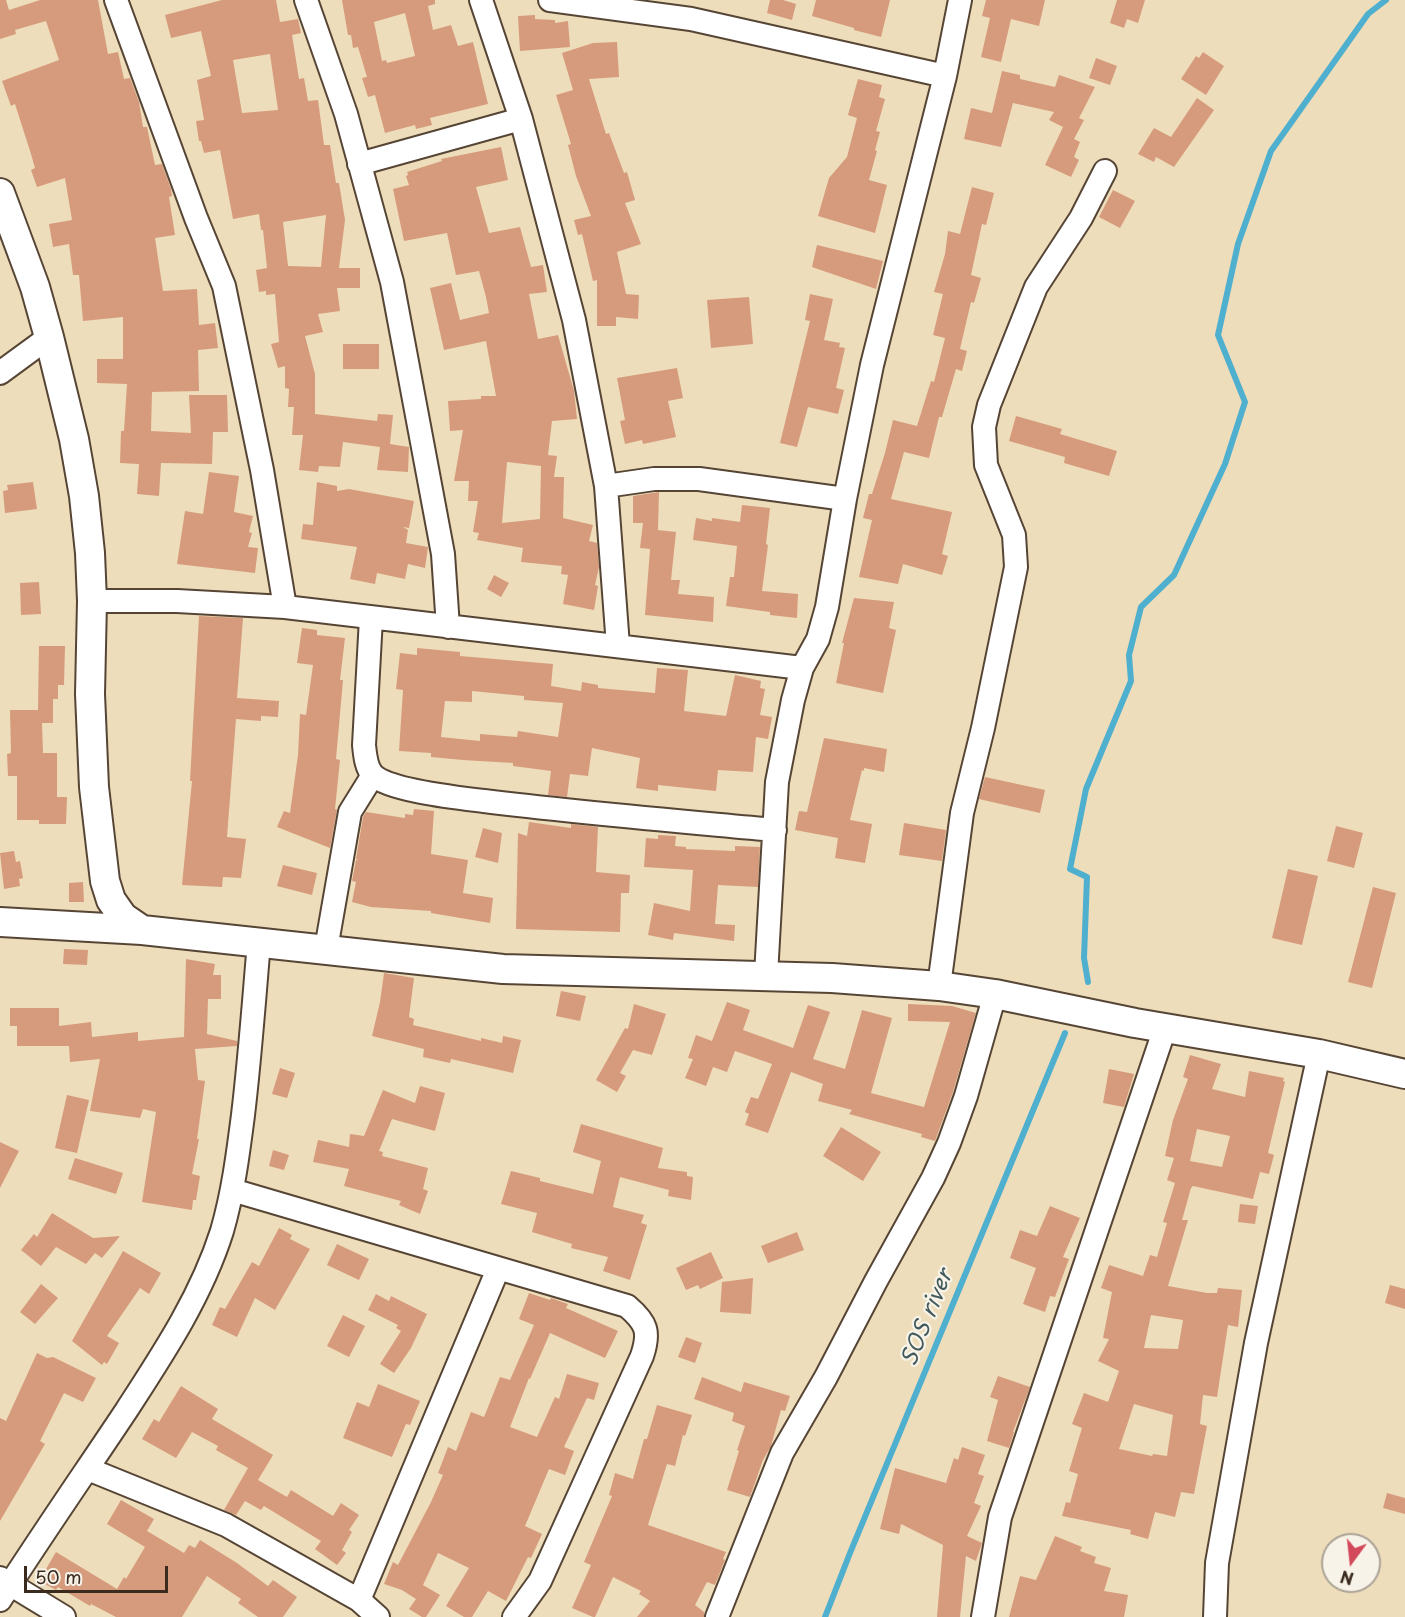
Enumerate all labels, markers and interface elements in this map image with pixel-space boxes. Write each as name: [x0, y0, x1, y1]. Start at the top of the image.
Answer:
water label: SOS river: [897, 1266, 959, 1370]
north arrow: [1321, 1533, 1381, 1593]
scale bar: [27, 1554, 171, 1592]
text: 50 m: [35, 1563, 82, 1590]
text: N: [1338, 1565, 1356, 1592]

